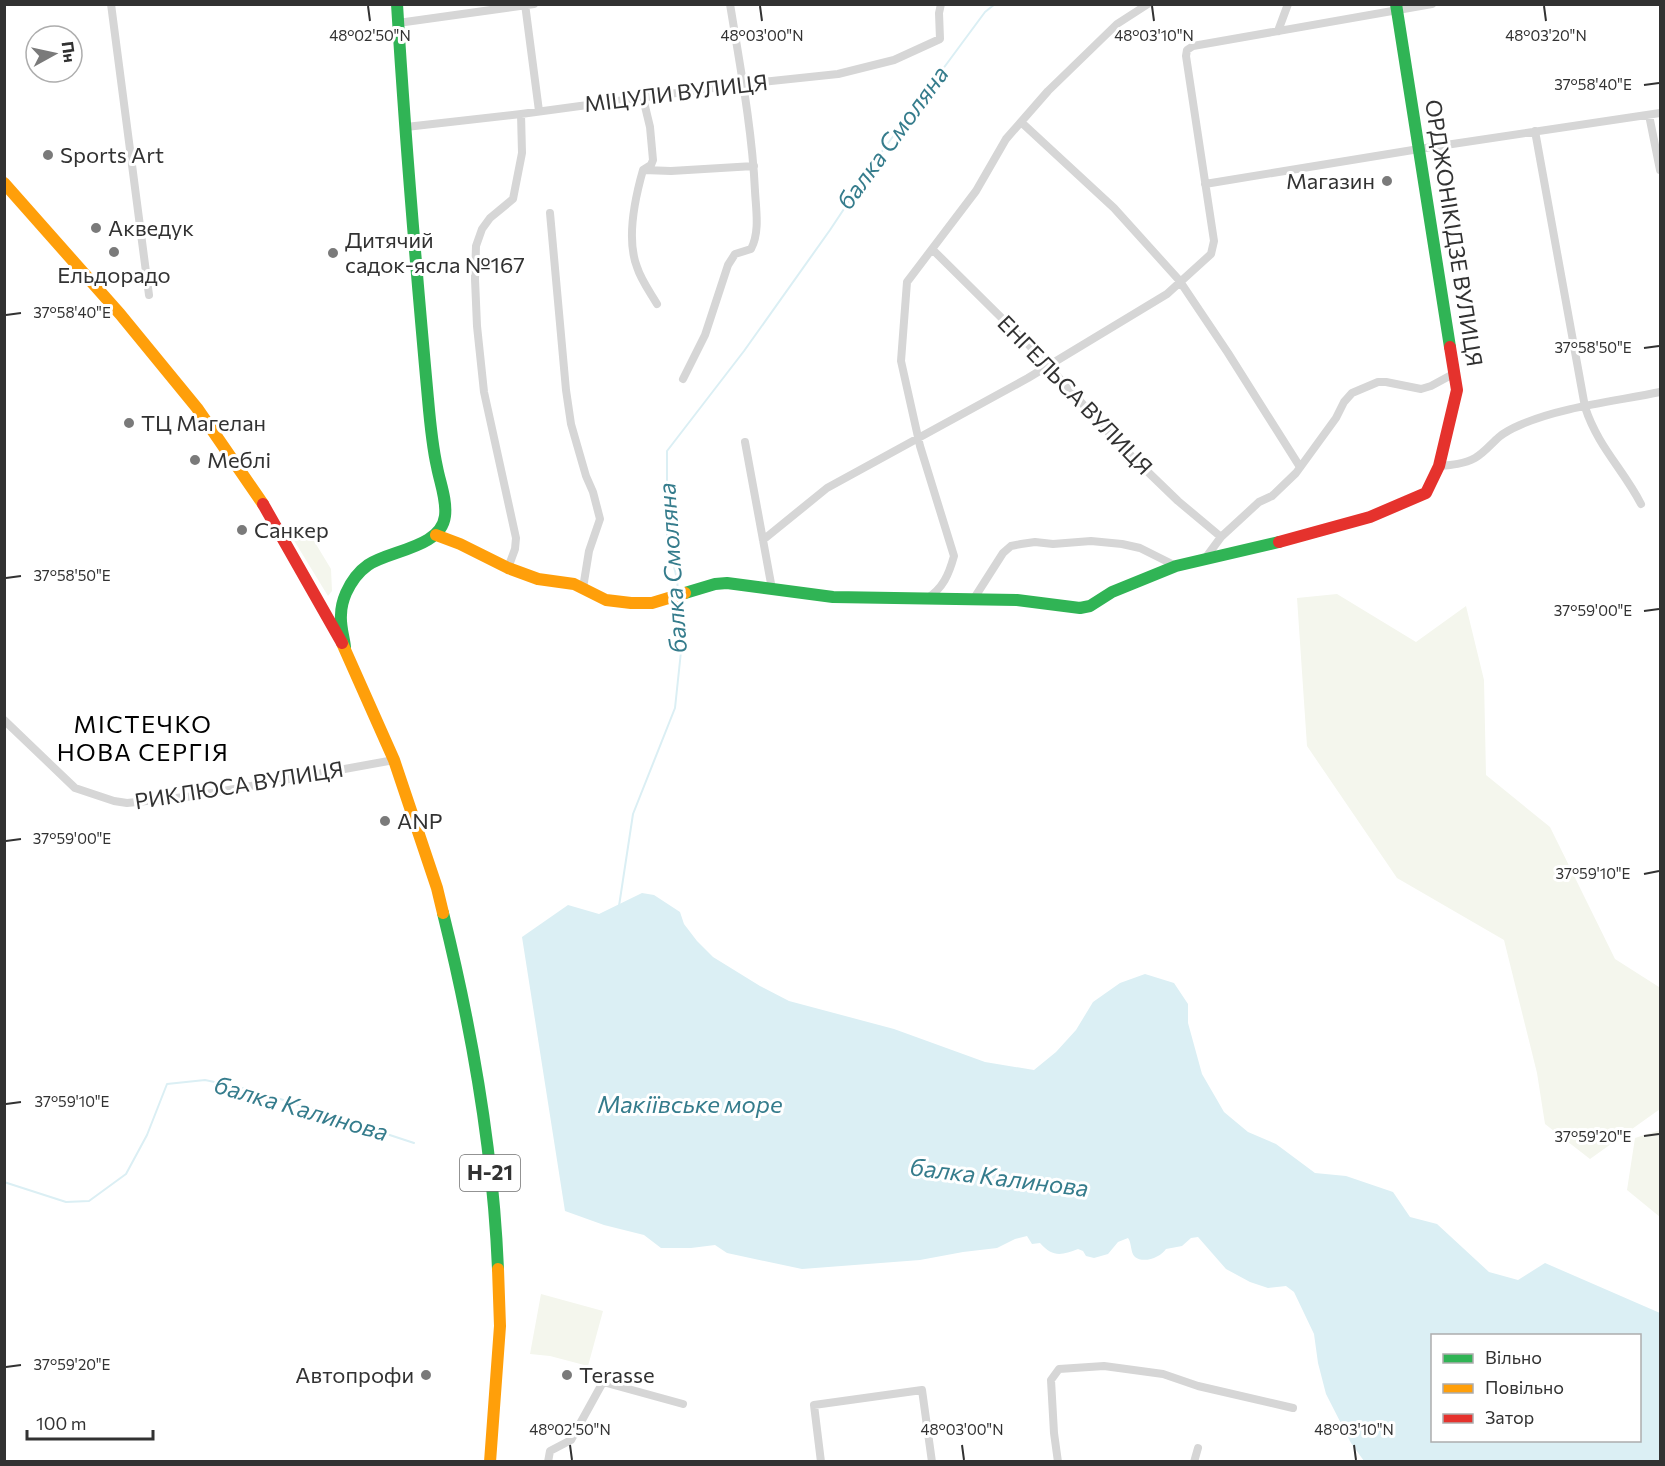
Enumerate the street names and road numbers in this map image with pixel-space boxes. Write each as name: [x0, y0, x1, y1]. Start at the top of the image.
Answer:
street label: МІЦУЛИ ВУЛИЦЯ: [583, 68, 769, 117]
street label: ОРДЖОНІКІДЗЕ ВУЛИЦЯ: [1420, 97, 1489, 368]
street label: ЕНГЕЛЬСА ВУЛИЦЯ: [992, 309, 1158, 480]
street label: РИКЛЮСА ВУЛИЦЯ: [132, 755, 345, 814]
road number: Н-21: [460, 1155, 520, 1191]

